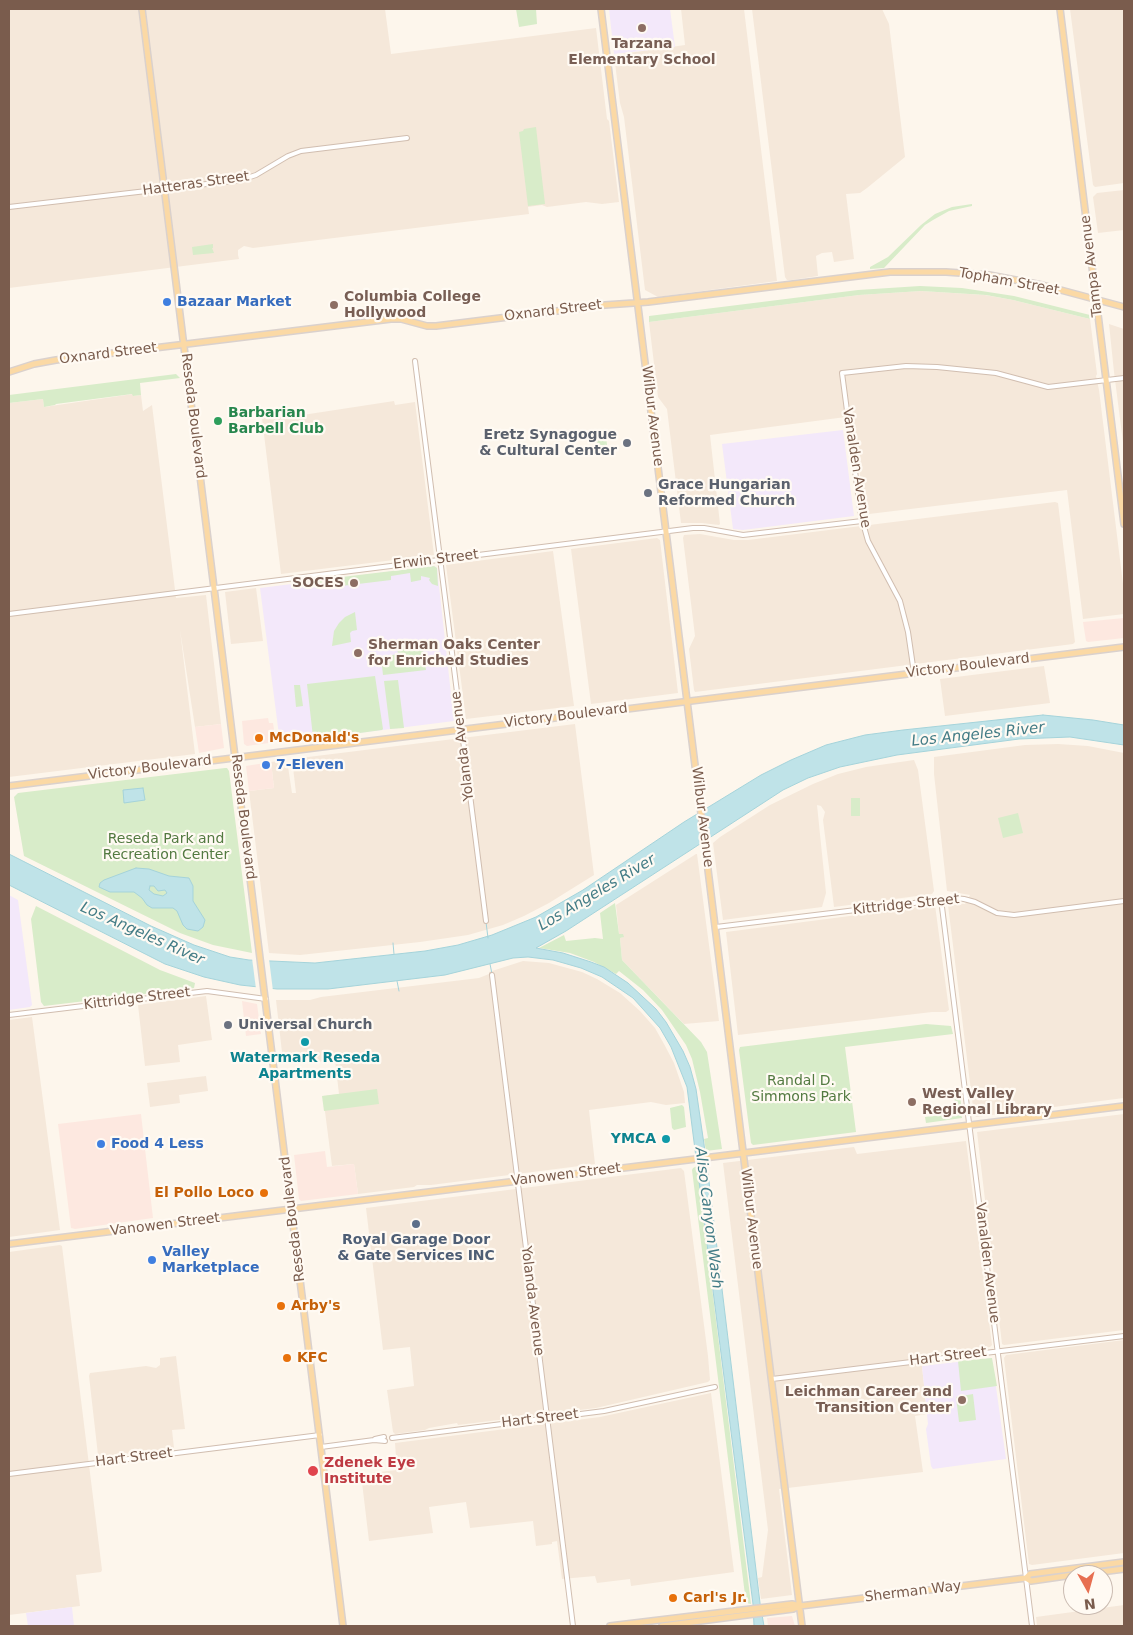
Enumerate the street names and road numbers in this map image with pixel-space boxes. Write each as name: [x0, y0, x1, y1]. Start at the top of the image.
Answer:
street label: Hatteras Street: [142, 168, 250, 200]
street label: Tampa Avenue: [1077, 214, 1107, 318]
street label: Topham Street: [957, 265, 1061, 299]
street label: Oxnard Street: [503, 297, 603, 325]
street label: Oxnard Street: [58, 340, 158, 368]
street label: Reseda Boulevard: [177, 352, 209, 480]
street label: Wilbur Avenue: [637, 365, 667, 467]
street label: Vanalden Avenue: [838, 407, 874, 529]
street label: Erwin Street: [392, 546, 480, 574]
street label: Victory Boulevard: [905, 650, 1031, 682]
street label: Yolanda Avenue: [448, 690, 478, 802]
street label: Victory Boulevard: [503, 700, 629, 732]
street label: Victory Boulevard: [87, 752, 213, 784]
street label: Reseda Boulevard: [227, 753, 259, 881]
street label: Wilbur Avenue: [687, 766, 717, 868]
street label: Kittridge Street: [852, 891, 960, 919]
street label: Kittridge Street: [83, 984, 191, 1014]
street label: Reseda Boulevard: [277, 1155, 309, 1283]
street label: Vanowen Street: [510, 1160, 622, 1190]
street label: Wilbur Avenue: [736, 1168, 766, 1270]
street label: Vanalden Avenue: [971, 1202, 1003, 1324]
street label: Vanowen Street: [109, 1210, 221, 1240]
street label: Yolanda Avenue: [517, 1245, 547, 1357]
street label: Hart Street: [909, 1344, 987, 1370]
street label: Hart Street: [501, 1406, 579, 1432]
street label: Hart Street: [95, 1445, 173, 1471]
street label: Sherman Way: [864, 1578, 962, 1606]

